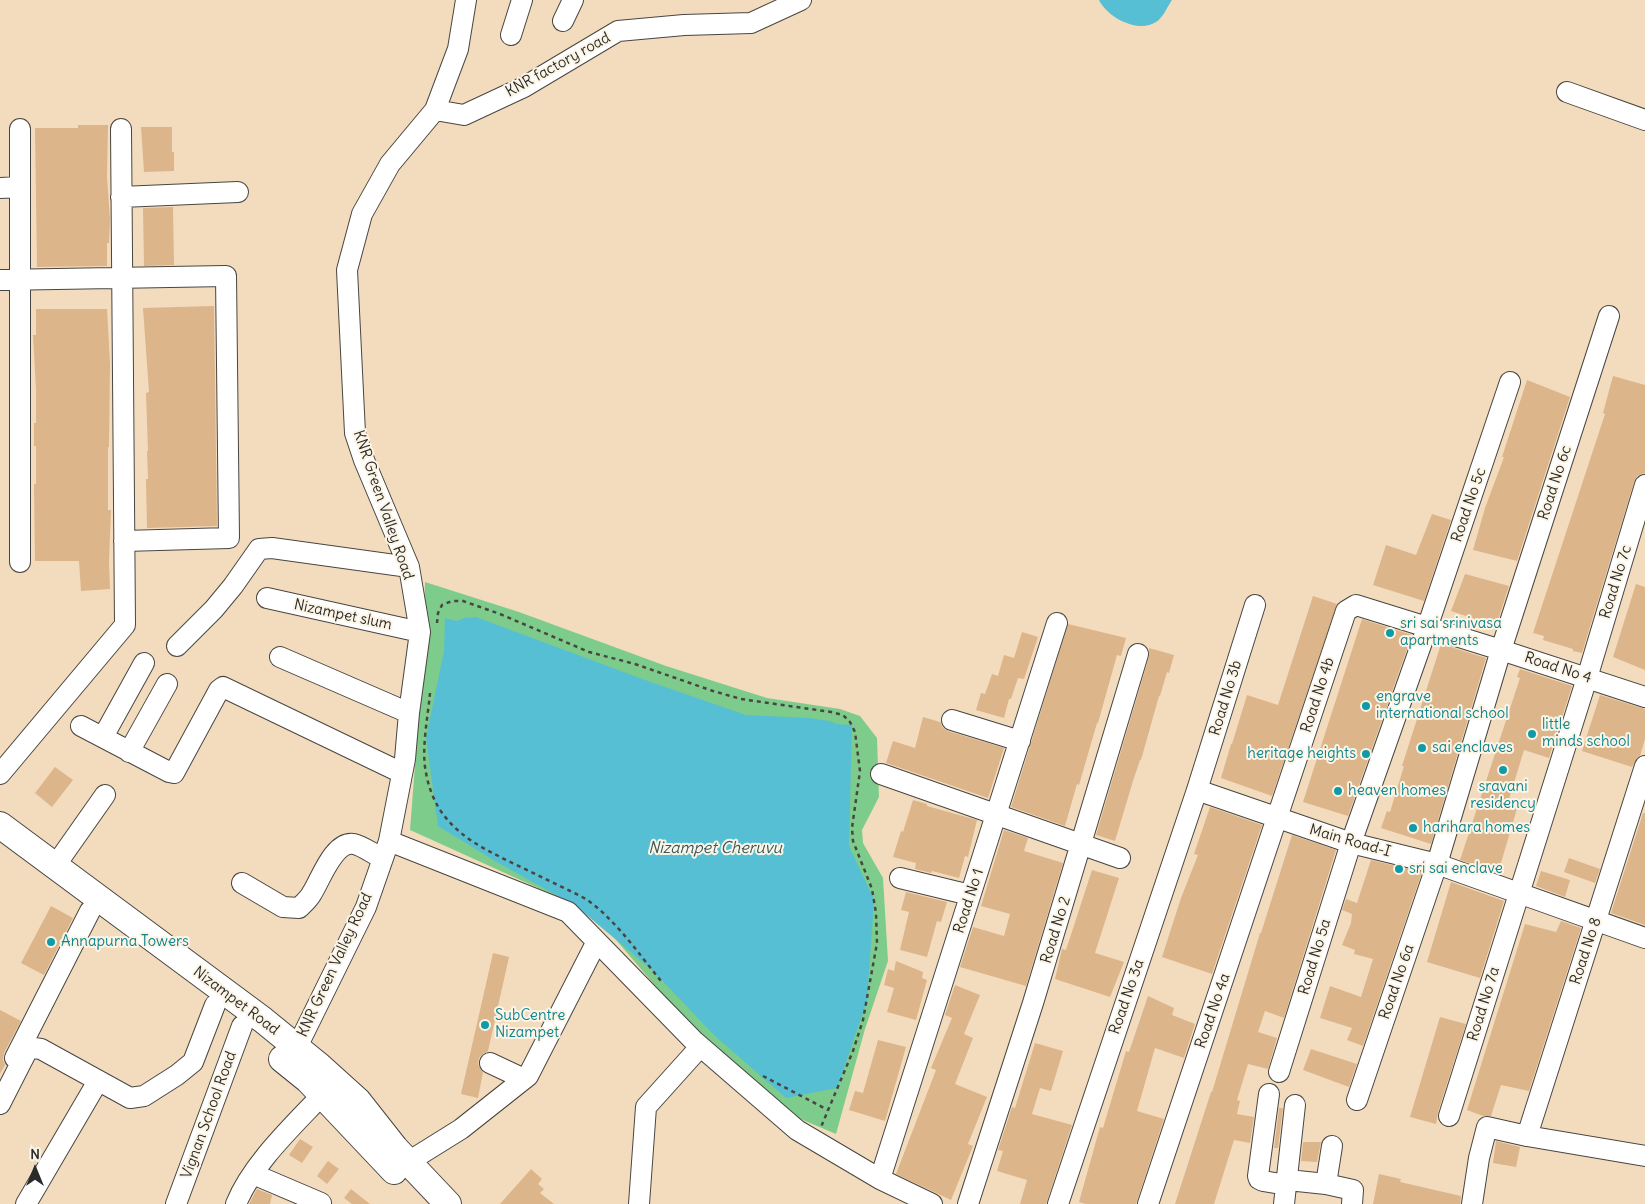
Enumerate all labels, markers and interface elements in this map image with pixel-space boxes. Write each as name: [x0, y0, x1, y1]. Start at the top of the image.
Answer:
street label: KNR factory road: [502, 29, 614, 101]
street label: KNR Green Valley Road: [349, 428, 417, 582]
street label: Road No 6c: [1535, 443, 1575, 523]
street label: Road No 5c: [1448, 466, 1490, 544]
street label: Road No 7c: [1596, 543, 1636, 621]
street label: Nizampet slum: [292, 596, 394, 634]
place label: sri sai srinivasa apartments: [1400, 615, 1502, 650]
marker: sri sai srinivasa apartments: [1384, 627, 1396, 639]
street label: Road No 4: [1522, 649, 1594, 687]
street label: Road No 4b: [1297, 655, 1339, 735]
street label: Road No 3b: [1206, 658, 1246, 738]
place label: engrave international school: [1376, 688, 1509, 723]
marker: engrave international school: [1360, 700, 1372, 712]
place label: little minds school: [1542, 716, 1630, 751]
marker: little minds school: [1526, 728, 1538, 740]
place label: sai enclaves: [1432, 739, 1513, 757]
marker: sai enclaves: [1416, 742, 1428, 754]
place label: heritage heights: [1247, 745, 1356, 763]
marker: heritage heights: [1360, 748, 1372, 760]
marker: sravani residency: [1497, 764, 1509, 776]
place label: sravani residency: [1470, 778, 1536, 813]
place label: heaven homes: [1348, 782, 1446, 800]
marker: heaven homes: [1332, 785, 1344, 797]
place label: harihara homes: [1423, 819, 1530, 837]
street label: Main Road-I: [1307, 821, 1393, 861]
marker: harihara homes: [1407, 822, 1419, 834]
water label: Nizampet Cheruvu: [648, 838, 782, 858]
place label: sri sai enclave: [1409, 860, 1503, 878]
marker: sri sai enclave: [1393, 863, 1405, 875]
street label: Road No 1: [950, 866, 988, 936]
street label: KNR Green Valley Road: [294, 890, 376, 1040]
street label: Road No 2: [1037, 894, 1075, 966]
street label: Road No 8: [1567, 915, 1605, 987]
street label: Road No 5a: [1295, 917, 1335, 997]
place label: Annapurna Towers: [61, 933, 189, 951]
marker: Annapurna Towers: [45, 936, 57, 948]
street label: Road No 6a: [1376, 942, 1418, 1022]
street label: Road No 3a: [1106, 957, 1148, 1037]
street label: Nizampet Road: [190, 963, 282, 1039]
street label: Road No 7a: [1464, 965, 1504, 1043]
street label: Road No 4a: [1192, 971, 1234, 1051]
place label: SubCentre Nizampet: [495, 1007, 565, 1042]
marker: SubCentre Nizampet: [479, 1019, 491, 1031]
street label: Vignan School Road: [178, 1049, 240, 1181]
north arrow: [10, 1144, 60, 1194]
text: N: [30, 1145, 40, 1163]

